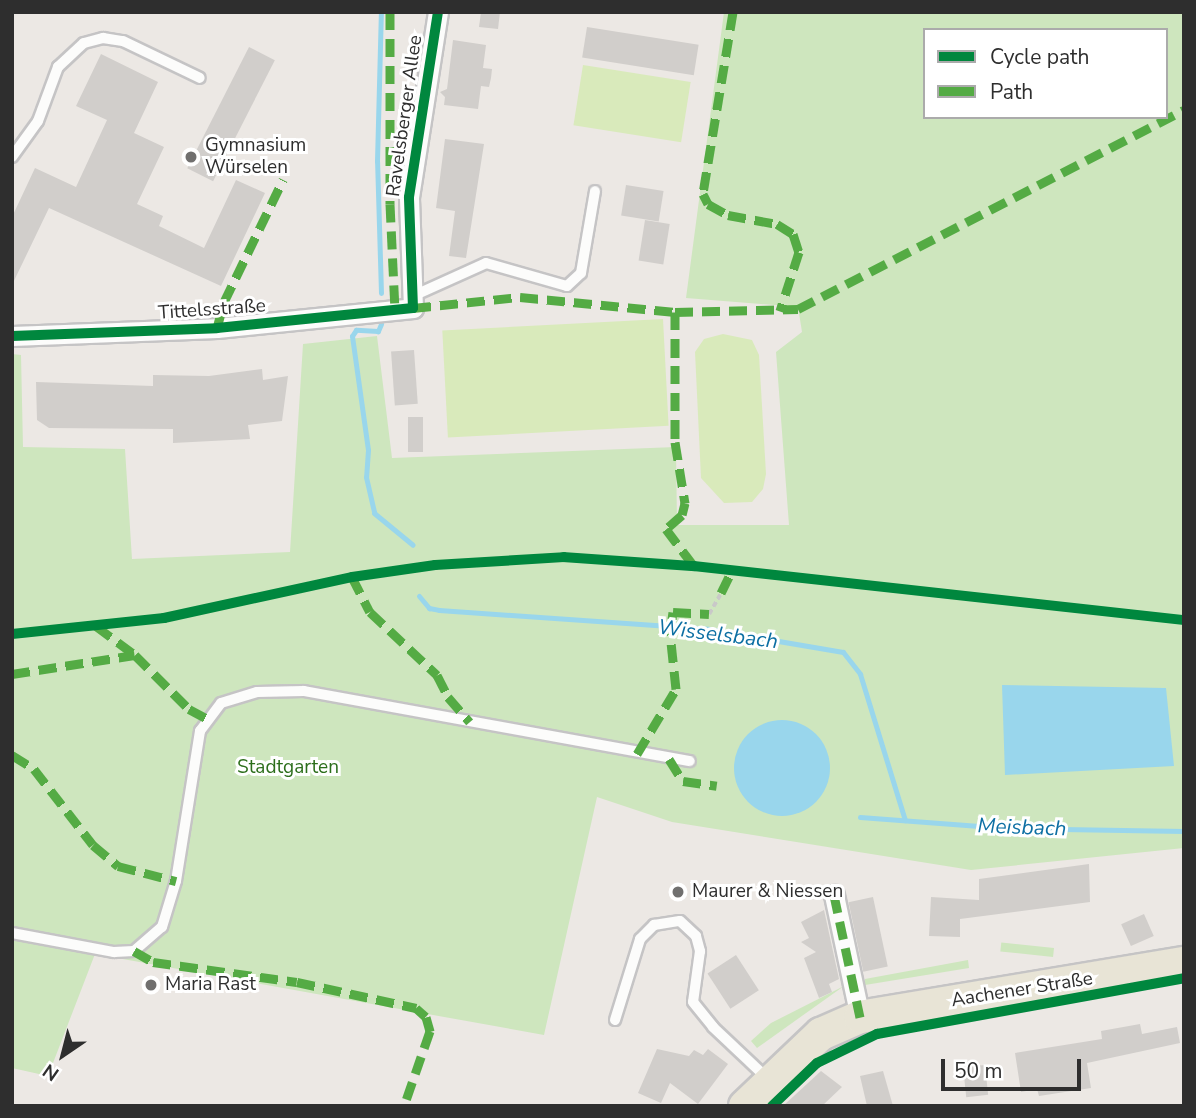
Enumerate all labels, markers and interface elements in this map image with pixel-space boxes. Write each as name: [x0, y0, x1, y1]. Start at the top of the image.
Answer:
legend: [923, 28, 1168, 119]
street label: Ravelsberger Allee: [382, 34, 428, 198]
text: Cycle path: [990, 43, 1089, 71]
text: Path: [990, 78, 1033, 106]
place label: Gymnasium Würselen: [205, 135, 306, 179]
marker: Gymnasium Würselen: [183, 149, 199, 165]
street label: Tittelsstraße: [157, 295, 267, 325]
water label: Wisselsbach: [657, 614, 779, 654]
park label: Stadtgarten: [237, 757, 339, 779]
water label: Meisbach: [977, 813, 1067, 841]
place label: Maurer & Niessen: [692, 881, 843, 903]
marker: Maurer & Niessen: [670, 884, 686, 900]
street label: Aachener Straße: [950, 968, 1094, 1012]
place label: Maria Rast: [165, 974, 256, 996]
marker: Maria Rast: [143, 977, 159, 993]
north arrow: [28, 1020, 98, 1090]
scale bar: [944, 1044, 1084, 1088]
text: N: [38, 1057, 64, 1087]
text: 50 m: [954, 1057, 1003, 1085]

